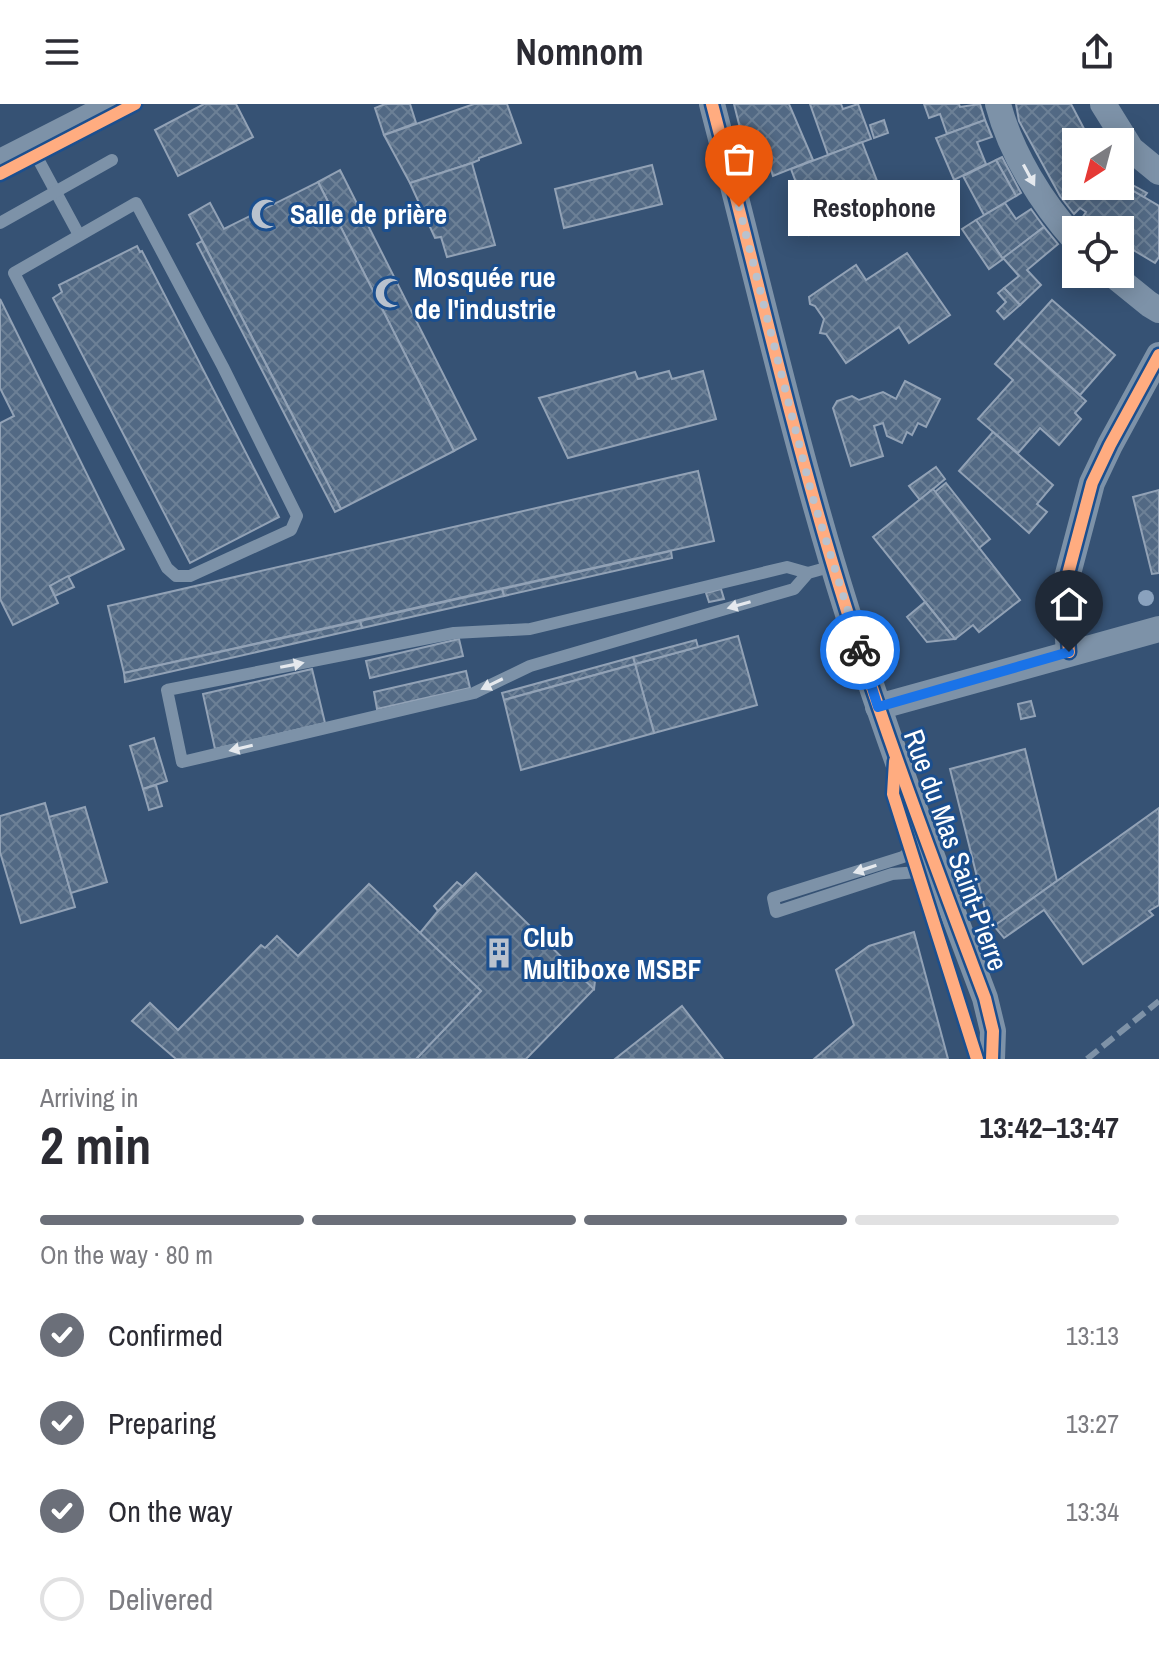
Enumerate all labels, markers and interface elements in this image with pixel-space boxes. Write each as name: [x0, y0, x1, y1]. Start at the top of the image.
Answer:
text: Nomnom: [516, 28, 643, 76]
icon: menu: [40, 30, 84, 74]
icon: share: [1075, 30, 1119, 74]
pin: [705, 125, 773, 207]
north arrow: [1062, 128, 1134, 200]
map controls: [1062, 128, 1134, 288]
icon: bag: [717, 137, 761, 181]
one-way arrow: [1023, 164, 1036, 187]
callout: Restophone: [787, 179, 959, 235]
text: Restophone: [812, 190, 936, 225]
place label: Salle de prière: [290, 195, 447, 233]
mosque icon: Salle de prière: [249, 197, 283, 231]
button: locate: [1062, 216, 1134, 288]
place label: Mosquée rue de l'industrie: [414, 258, 556, 328]
mosque icon: Mosquée rue de l'industrie: [373, 276, 407, 310]
pin: [1035, 570, 1103, 652]
icon: home: [1047, 582, 1091, 626]
one-way arrow: [727, 599, 751, 612]
courier: [820, 610, 900, 690]
icon: bike: [838, 628, 882, 672]
one-way arrow: [280, 659, 305, 671]
one-way arrow: [481, 677, 504, 691]
street label: Rue du Mas Saint-Pierre: [895, 724, 1017, 976]
one-way arrow: [228, 742, 253, 755]
one-way arrow: [852, 864, 876, 876]
place label: Club Multiboxe MSBF: [523, 918, 702, 988]
building icon: Club Multiboxe MSBF: [482, 936, 516, 970]
text: Arriving in: [40, 1080, 138, 1115]
text: 13:42–13:47: [980, 1107, 1119, 1147]
text: 2 min: [40, 1110, 151, 1180]
text: On the way · 80 m: [40, 1237, 213, 1272]
icon: check: [40, 1313, 84, 1357]
text: Confirmed: [108, 1315, 223, 1355]
text: 13:13: [1066, 1318, 1119, 1353]
icon: check: [40, 1401, 84, 1445]
text: Preparing: [108, 1403, 216, 1443]
text: 13:27: [1066, 1406, 1119, 1441]
icon: check: [40, 1489, 84, 1533]
text: On the way: [108, 1491, 232, 1531]
text: 13:34: [1066, 1494, 1119, 1529]
text: Delivered: [108, 1579, 213, 1619]

